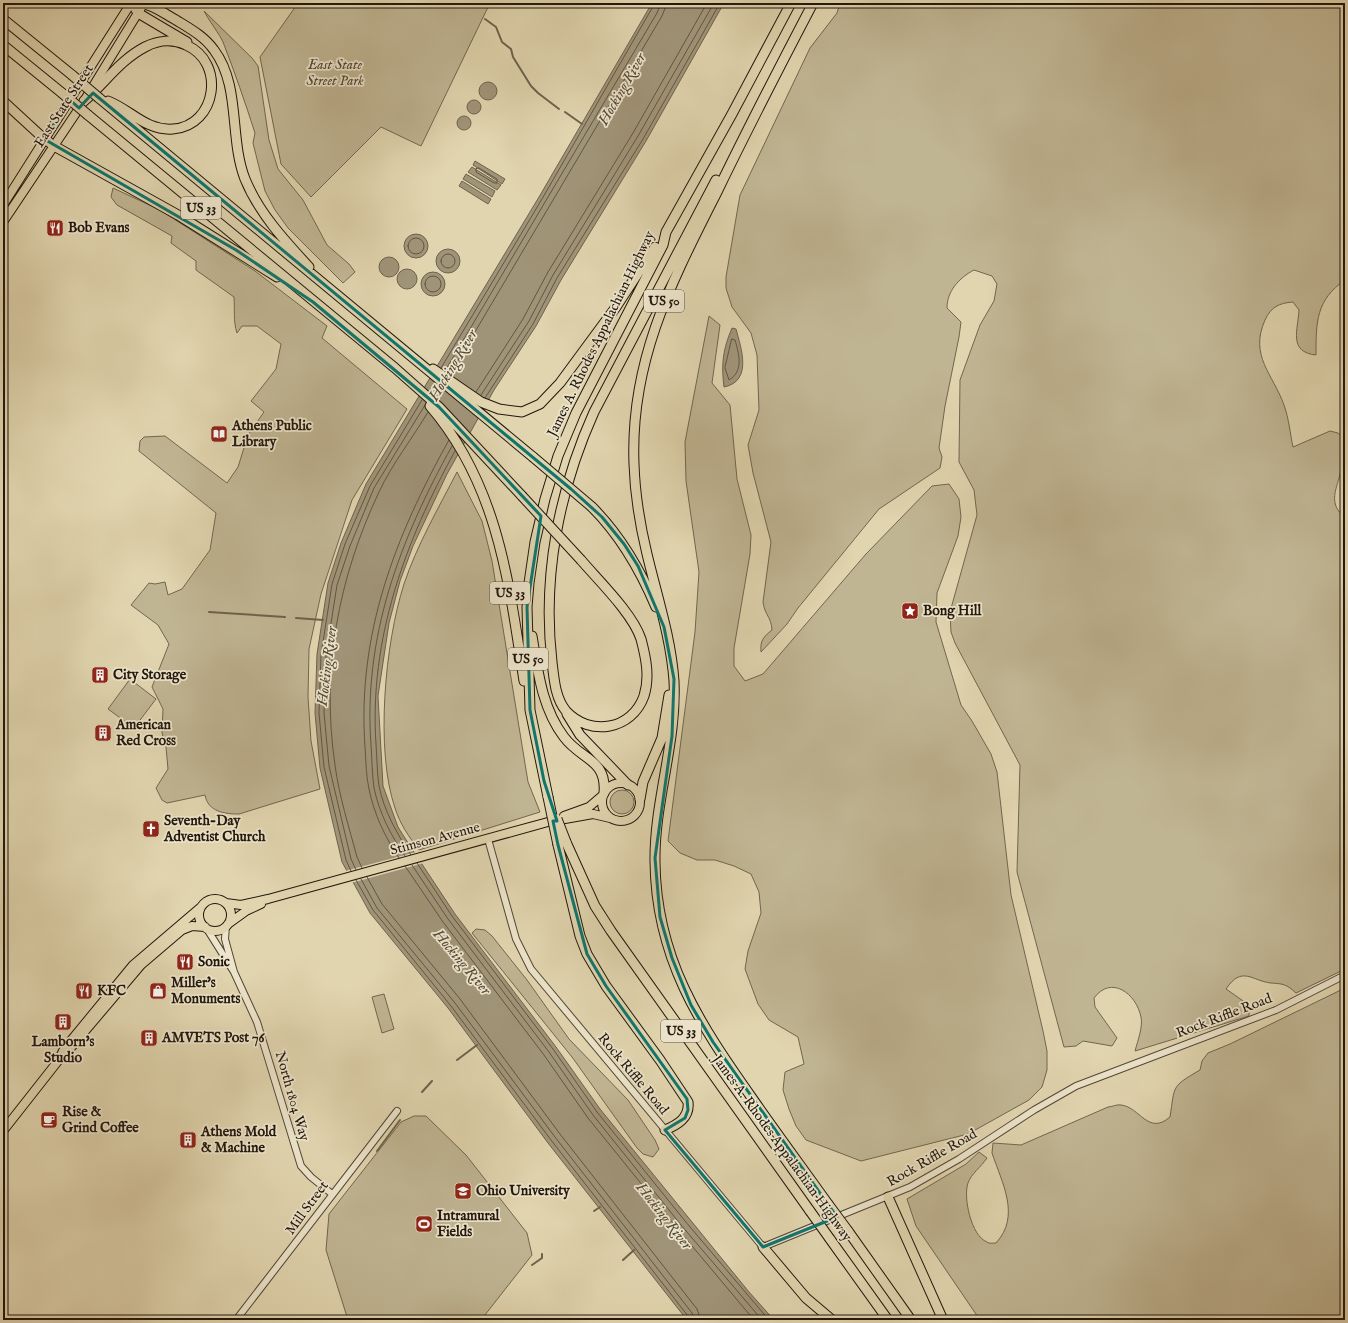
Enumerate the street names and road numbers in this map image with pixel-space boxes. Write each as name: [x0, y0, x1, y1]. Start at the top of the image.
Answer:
street label: East State Street: [30, 61, 98, 151]
road number: US 33: [181, 197, 221, 219]
street label: James A. Rhodes Appalachian Highway: [542, 228, 659, 442]
road number: US 50: [644, 290, 684, 312]
road number: US 33: [490, 582, 530, 604]
road number: US 50: [508, 648, 548, 670]
street label: Stimson Avenue: [388, 818, 482, 860]
street label: Rock Riffle Road: [1174, 989, 1275, 1043]
road number: US 33: [661, 1020, 701, 1042]
street label: Rock Riffle Road: [594, 1029, 673, 1119]
street label: North 1804 Way: [271, 1049, 313, 1143]
street label: James A. Rhodes Appalachian Highway: [707, 1049, 856, 1245]
street label: Rock Riffle Road: [884, 1125, 981, 1191]
street label: Mill Street: [281, 1177, 333, 1239]

